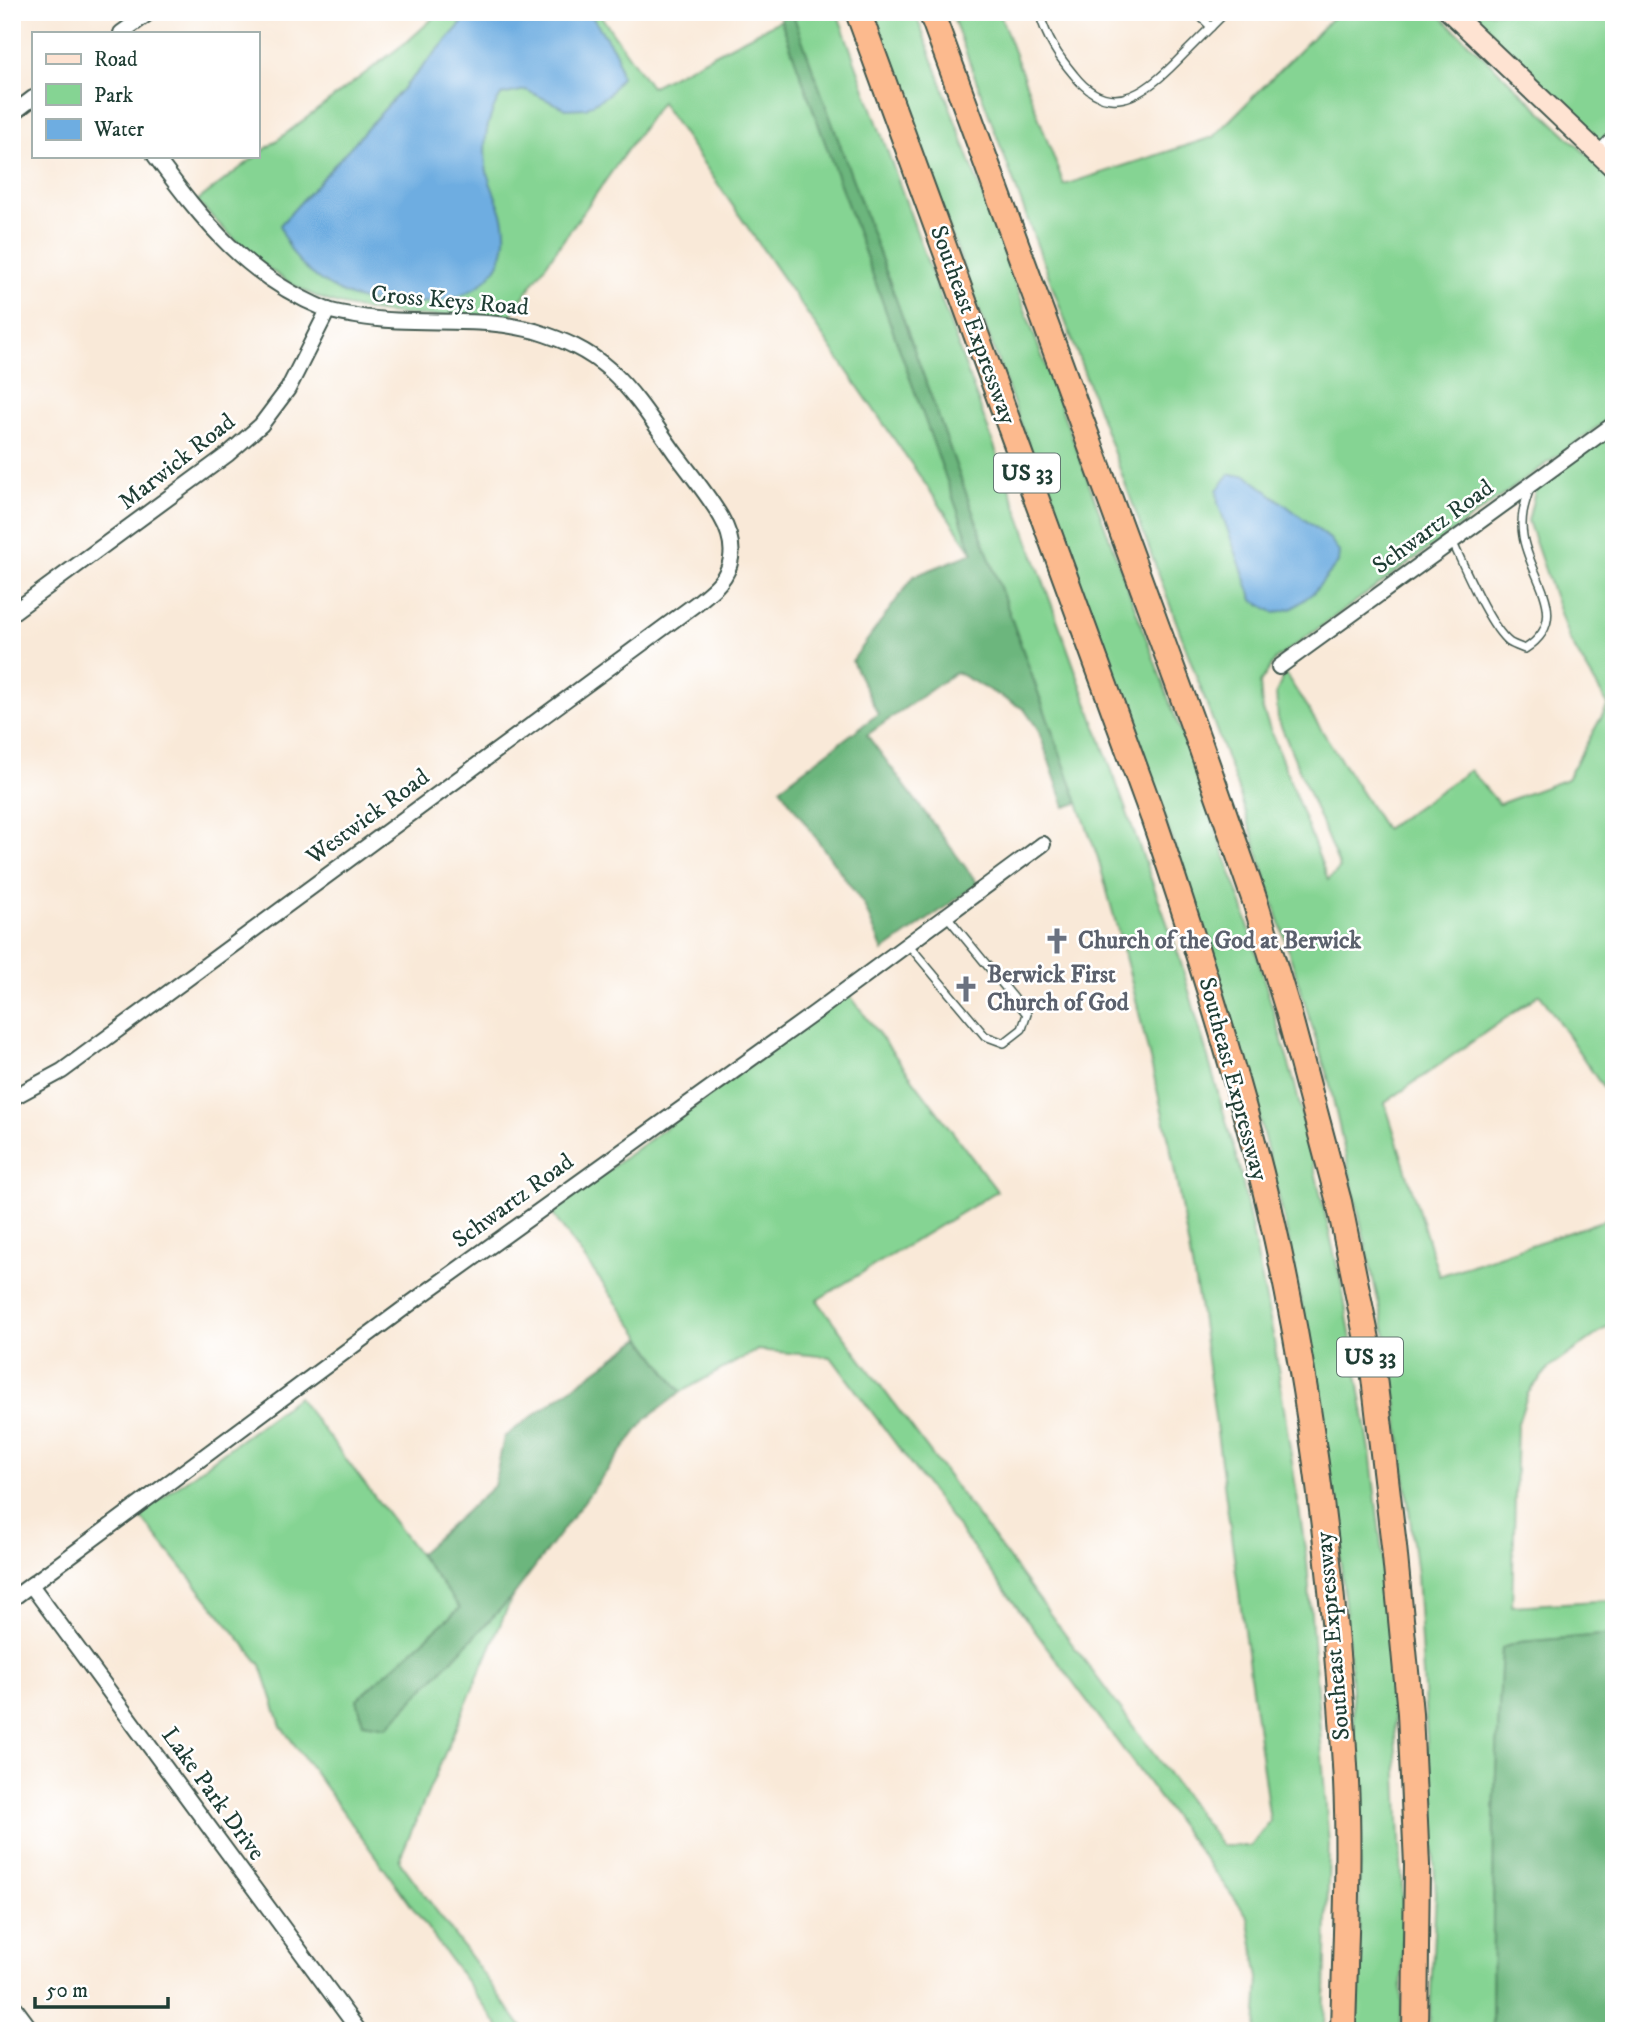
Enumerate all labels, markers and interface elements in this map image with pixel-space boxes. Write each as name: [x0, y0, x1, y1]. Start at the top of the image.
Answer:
legend: [32, 32, 259, 158]
text: Road: [94, 47, 138, 73]
text: Park: [94, 83, 134, 109]
text: Water: [93, 117, 144, 143]
street label: Southeast Expressway: [923, 221, 1023, 429]
street label: Cross Keys Road: [370, 279, 530, 323]
street label: Marwick Road: [113, 407, 241, 517]
road number: US 33: [994, 453, 1060, 492]
street label: Schwartz Road: [1366, 473, 1500, 581]
street label: Westwick Road: [300, 762, 436, 872]
church icon: Church of the God at Berwick: [1042, 926, 1072, 956]
place label: Church of the God at Berwick: [1078, 926, 1362, 956]
place label: Berwick First Church of God: [987, 960, 1130, 1018]
church icon: Berwick First Church of God: [951, 974, 981, 1004]
street label: Southeast Expressway: [1191, 974, 1275, 1185]
street label: Schwartz Road: [446, 1147, 580, 1255]
road number: US 33: [1337, 1338, 1403, 1376]
street label: Southeast Expressway: [1309, 1530, 1357, 1742]
street label: Lake Park Drive: [155, 1721, 272, 1867]
scale bar: [35, 1966, 168, 2010]
text: 50 m: [46, 1978, 88, 2004]

